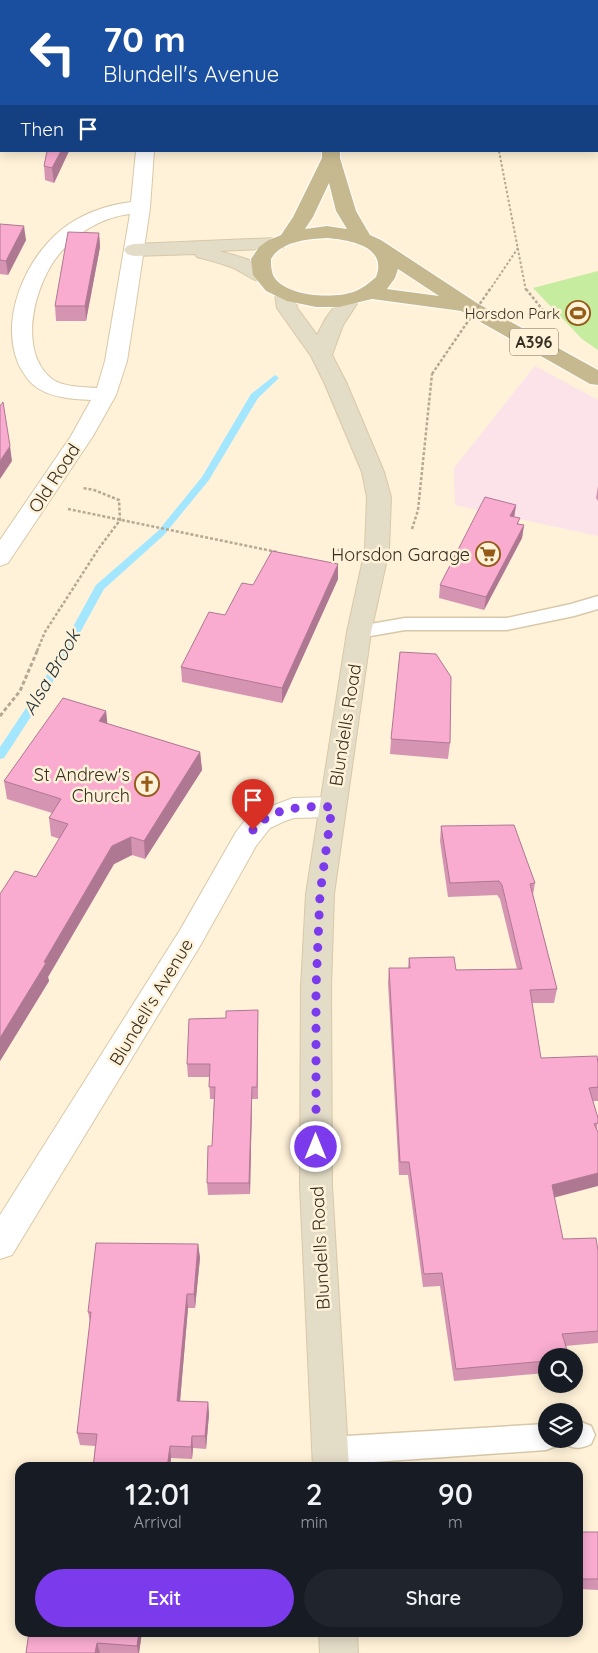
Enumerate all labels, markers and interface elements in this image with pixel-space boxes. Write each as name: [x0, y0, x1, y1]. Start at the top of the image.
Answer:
text: 70 m: [103, 17, 186, 61]
icon: left: [20, 20, 85, 85]
text: Blundell's Avenue: [103, 60, 279, 88]
icon: arrive: [74, 115, 102, 143]
text: Then: [20, 117, 64, 141]
sports icon: Horsdon Park: [565, 300, 591, 326]
place label: Horsdon Park: [465, 304, 560, 323]
road number: A396: [510, 328, 558, 356]
street label: Old Road: [23, 439, 85, 517]
supermarket icon: Horsdon Garage: [475, 541, 501, 567]
place label: Horsdon Garage: [331, 543, 470, 566]
water label: Alsa Brook: [17, 623, 86, 719]
street label: Blundells Road: [324, 662, 366, 788]
place label: St Andrew's Church: [34, 763, 130, 807]
church icon: St Andrew's Church: [134, 771, 160, 797]
pin: [232, 779, 274, 830]
icon: arrive: [239, 786, 267, 814]
street label: Blundell's Avenue: [104, 934, 198, 1070]
position arrow: [289, 1120, 341, 1172]
street label: Blundells Road: [305, 1186, 335, 1310]
map controls: [538, 1348, 583, 1448]
button: search: [538, 1348, 583, 1393]
button: layers: [538, 1403, 583, 1448]
text: 12:01: [125, 1475, 190, 1513]
text: 2: [306, 1475, 323, 1513]
text: 90: [438, 1475, 473, 1513]
text: Arrival: [134, 1512, 182, 1532]
text: min: [301, 1512, 328, 1532]
text: m: [448, 1512, 463, 1532]
button: Exit: [35, 1569, 294, 1627]
button: Share: [304, 1569, 563, 1627]

